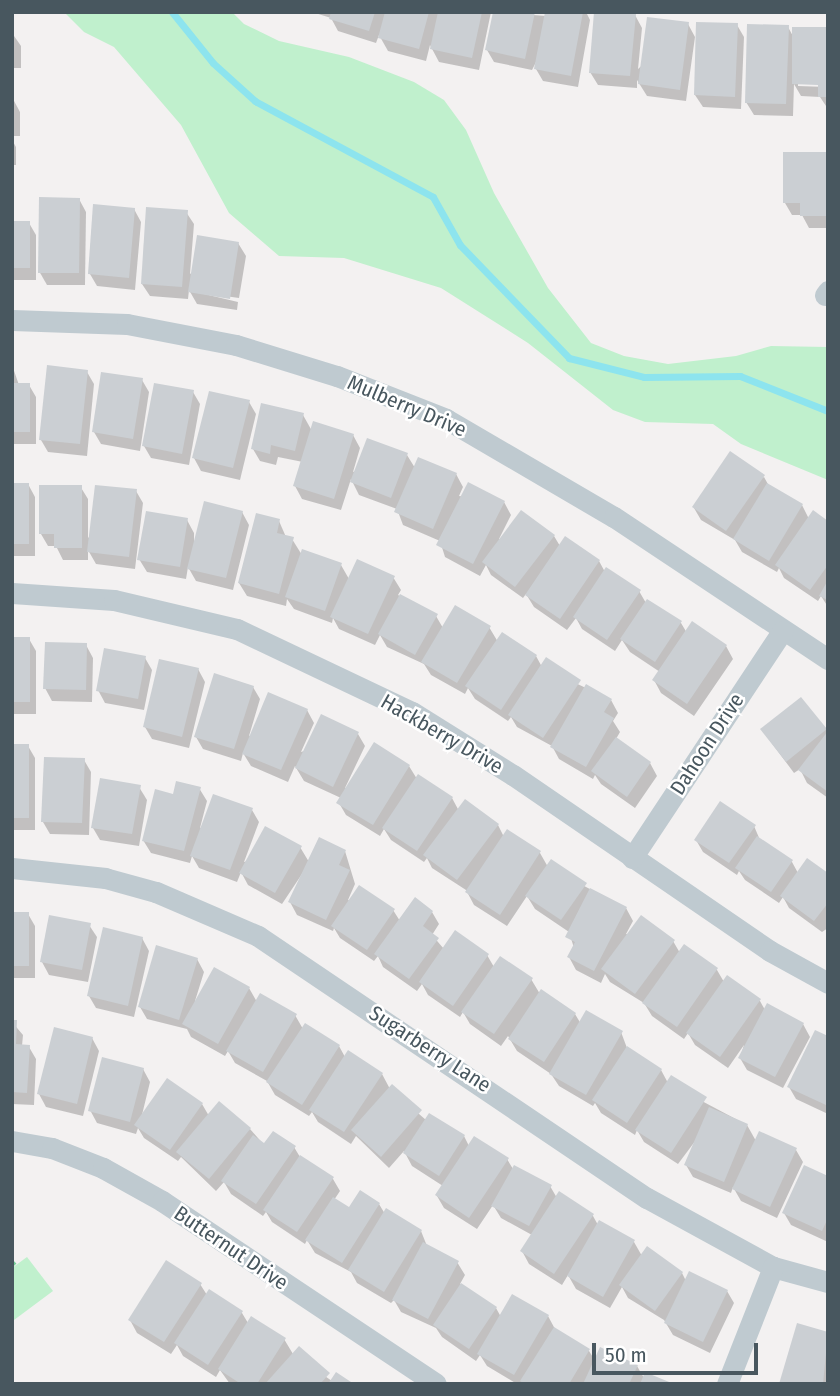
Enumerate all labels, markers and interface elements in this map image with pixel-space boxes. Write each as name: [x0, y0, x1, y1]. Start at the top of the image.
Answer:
street label: Mulberry Drive: [344, 370, 470, 442]
street label: Hackberry Drive: [376, 689, 508, 779]
street label: Dahoon Drive: [665, 689, 749, 799]
street label: Sugarberry Lane: [364, 1000, 496, 1098]
street label: Butternut Drive: [169, 1201, 293, 1295]
scale bar: [595, 1330, 761, 1374]
text: 50 m: [605, 1342, 647, 1368]

